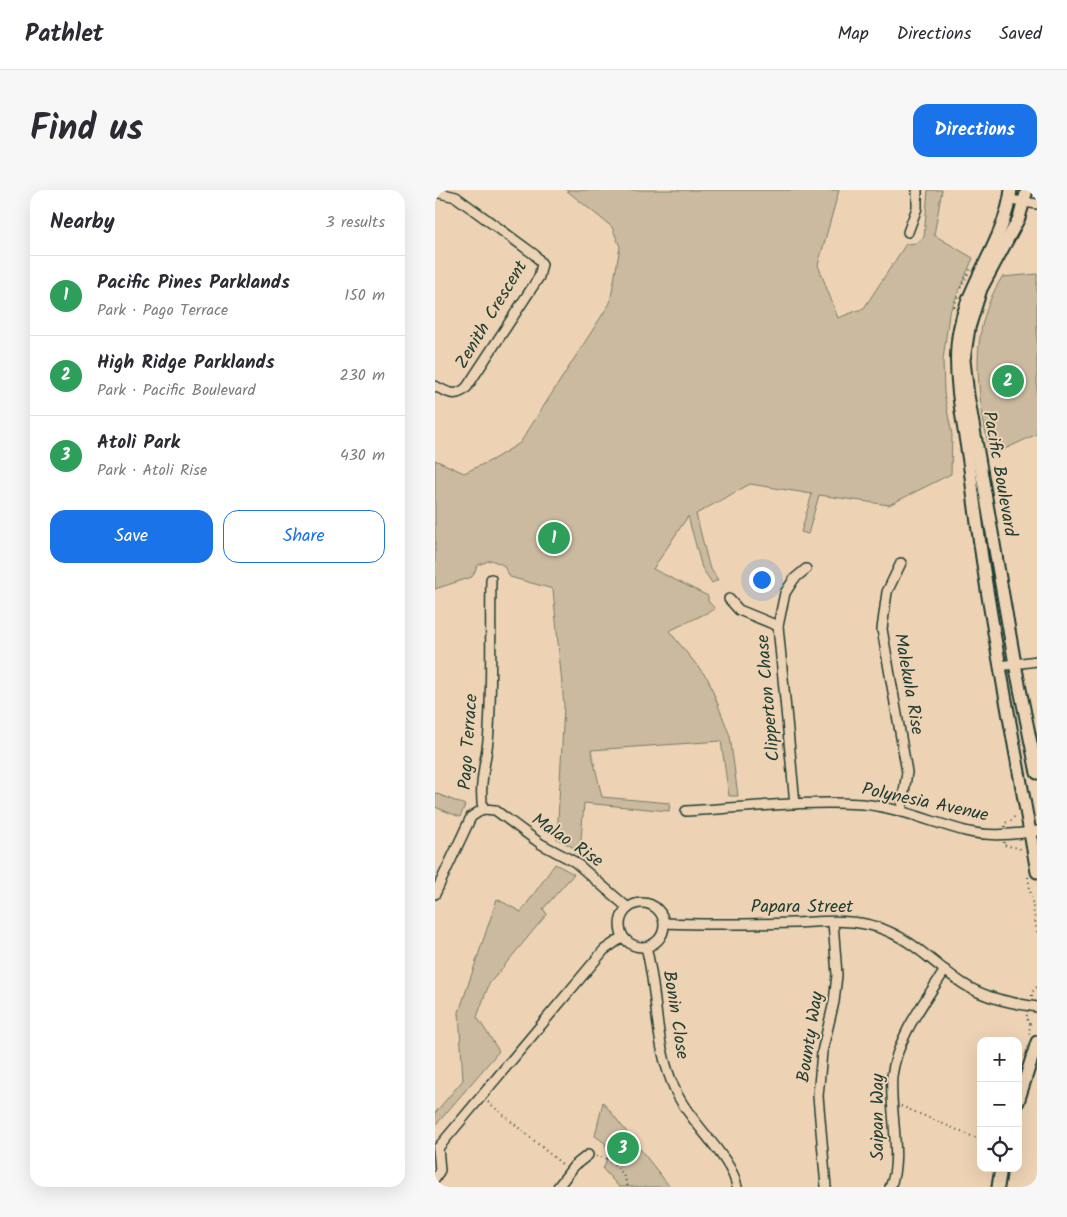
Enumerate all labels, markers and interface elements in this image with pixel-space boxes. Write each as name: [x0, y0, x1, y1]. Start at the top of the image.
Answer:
text: Pathlet: [25, 15, 104, 54]
text: Map: [837, 20, 869, 49]
text: Directions: [897, 20, 971, 49]
text: Saved: [999, 20, 1042, 49]
text: Find us: [30, 102, 143, 158]
button: Directions: [913, 104, 1037, 157]
text: Nearby: [50, 206, 115, 239]
text: 3 results: [326, 210, 385, 235]
street label: Zenith Crescent: [448, 254, 536, 375]
text: Pacific Pines Parklands: [97, 268, 290, 298]
text: 1: [64, 283, 68, 308]
text: 150 m: [344, 283, 385, 308]
text: Park · Pago Terrace: [97, 298, 228, 323]
text: High Ridge Parklands: [97, 348, 275, 378]
pin: 2: [992, 362, 1024, 400]
text: 2: [61, 363, 71, 388]
text: 230 m: [339, 363, 385, 388]
text: Park · Pacific Boulevard: [97, 378, 256, 403]
street label: Pacific Boulevard: [974, 409, 1024, 540]
text: Atoli Park: [97, 428, 180, 458]
text: 3: [62, 443, 70, 468]
text: 430 m: [340, 443, 385, 468]
text: Park · Atoli Rise: [97, 458, 207, 483]
button: Save: [50, 510, 213, 563]
button: Share: [223, 510, 385, 563]
pin: 1: [538, 519, 570, 557]
your location: [749, 567, 775, 593]
street label: Malekula Rise: [885, 631, 931, 737]
street label: Clipperton Chase: [749, 633, 789, 763]
street label: Pago Terrace: [451, 693, 487, 791]
street label: Polynesia Avenue: [859, 775, 991, 831]
street label: Malao Rise: [525, 806, 609, 876]
street label: Papara Street: [751, 893, 854, 922]
street label: Bonin Close: [654, 969, 696, 1061]
street label: Bounty Way: [790, 989, 833, 1084]
map controls: [977, 1037, 1022, 1172]
button: +: [977, 1037, 1022, 1082]
street label: Saipan Way: [864, 1073, 893, 1161]
button: −: [977, 1082, 1022, 1127]
button: locate: [977, 1127, 1022, 1172]
pin: 3: [607, 1129, 639, 1167]

